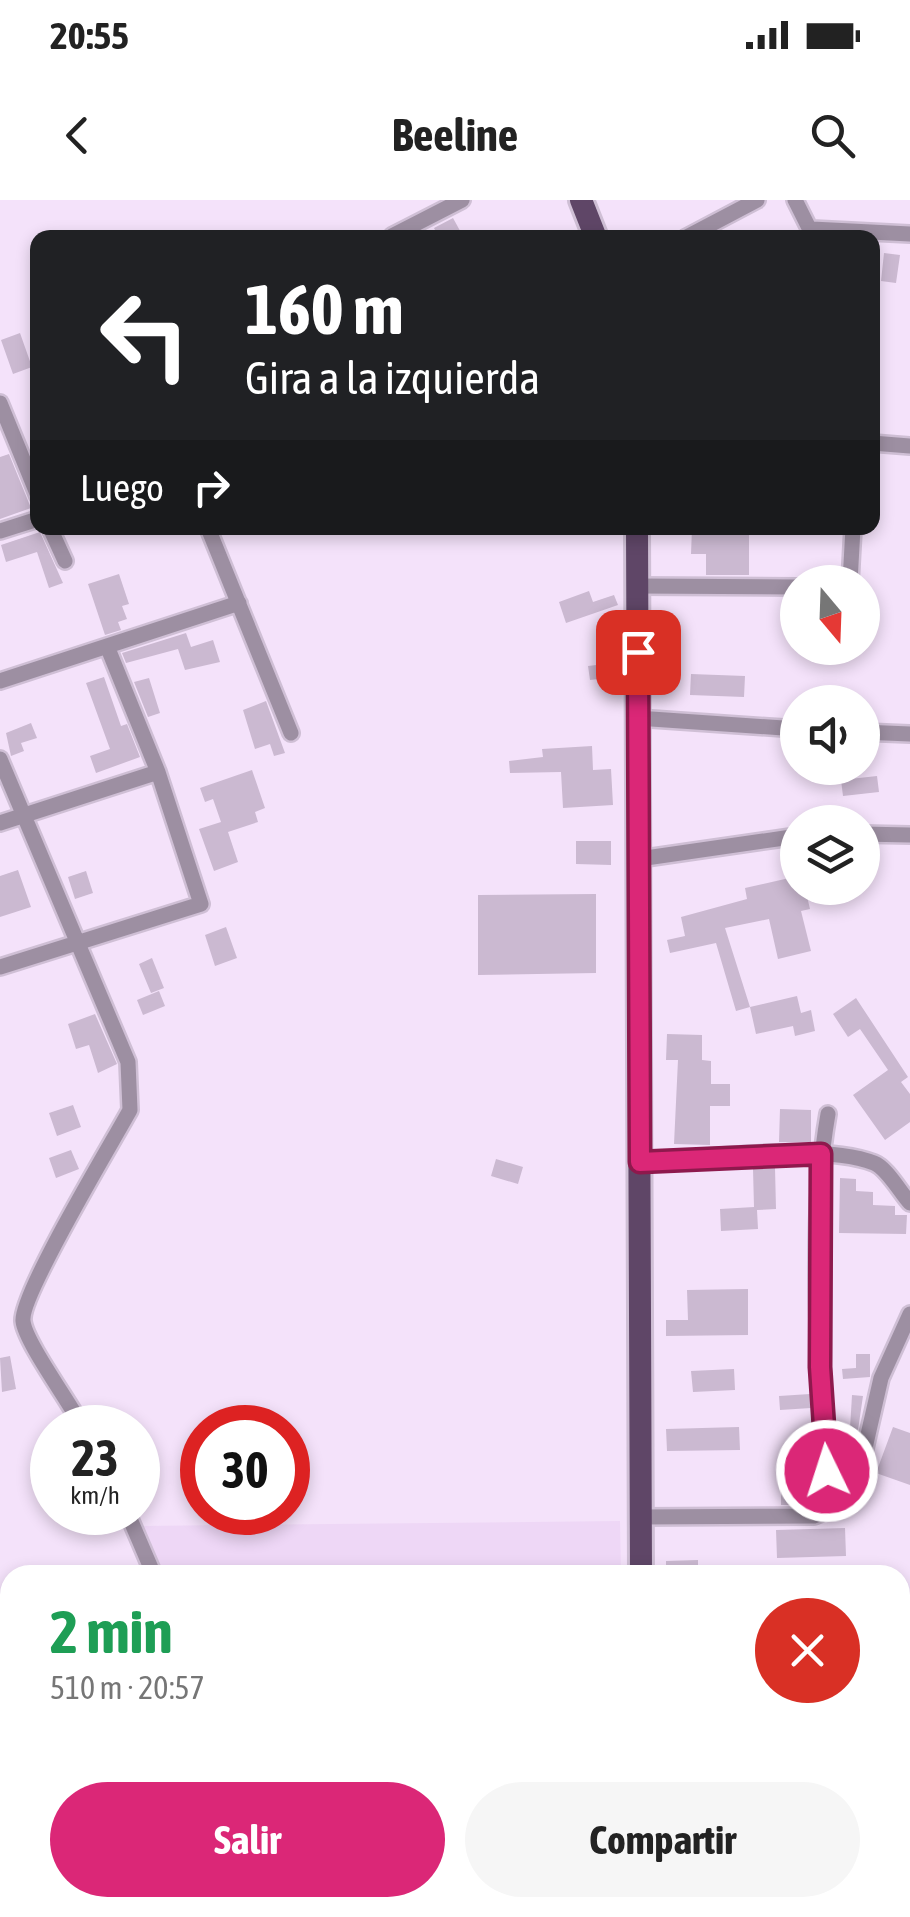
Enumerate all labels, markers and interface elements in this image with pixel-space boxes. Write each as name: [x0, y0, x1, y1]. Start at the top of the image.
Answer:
text: 20:55: [50, 14, 129, 57]
icon: back: [50, 108, 105, 163]
icon: search: [805, 108, 860, 163]
text: Beeline: [392, 109, 518, 161]
text: 160 m: [245, 269, 404, 349]
icon: left: [80, 270, 210, 400]
text: Gira a la izquierda: [245, 352, 540, 404]
icon: right: [184, 460, 239, 515]
text: Luego: [80, 466, 164, 509]
north arrow: [780, 565, 880, 665]
map controls: [780, 565, 880, 905]
pin: [596, 610, 681, 695]
icon: arrive: [611, 625, 666, 680]
button: sound: [780, 685, 880, 785]
button: layers: [780, 805, 880, 905]
speed limit sign: 30: [180, 1405, 310, 1535]
position arrow: [775, 1419, 879, 1523]
text: 23: [71, 1429, 118, 1487]
text: km/h: [70, 1481, 120, 1509]
text: 2 min: [50, 1597, 173, 1666]
button: close: [755, 1598, 860, 1703]
text: 510 m · 20:57: [50, 1669, 205, 1706]
button: Salir: [50, 1782, 445, 1897]
button: Compartir: [465, 1782, 860, 1897]

